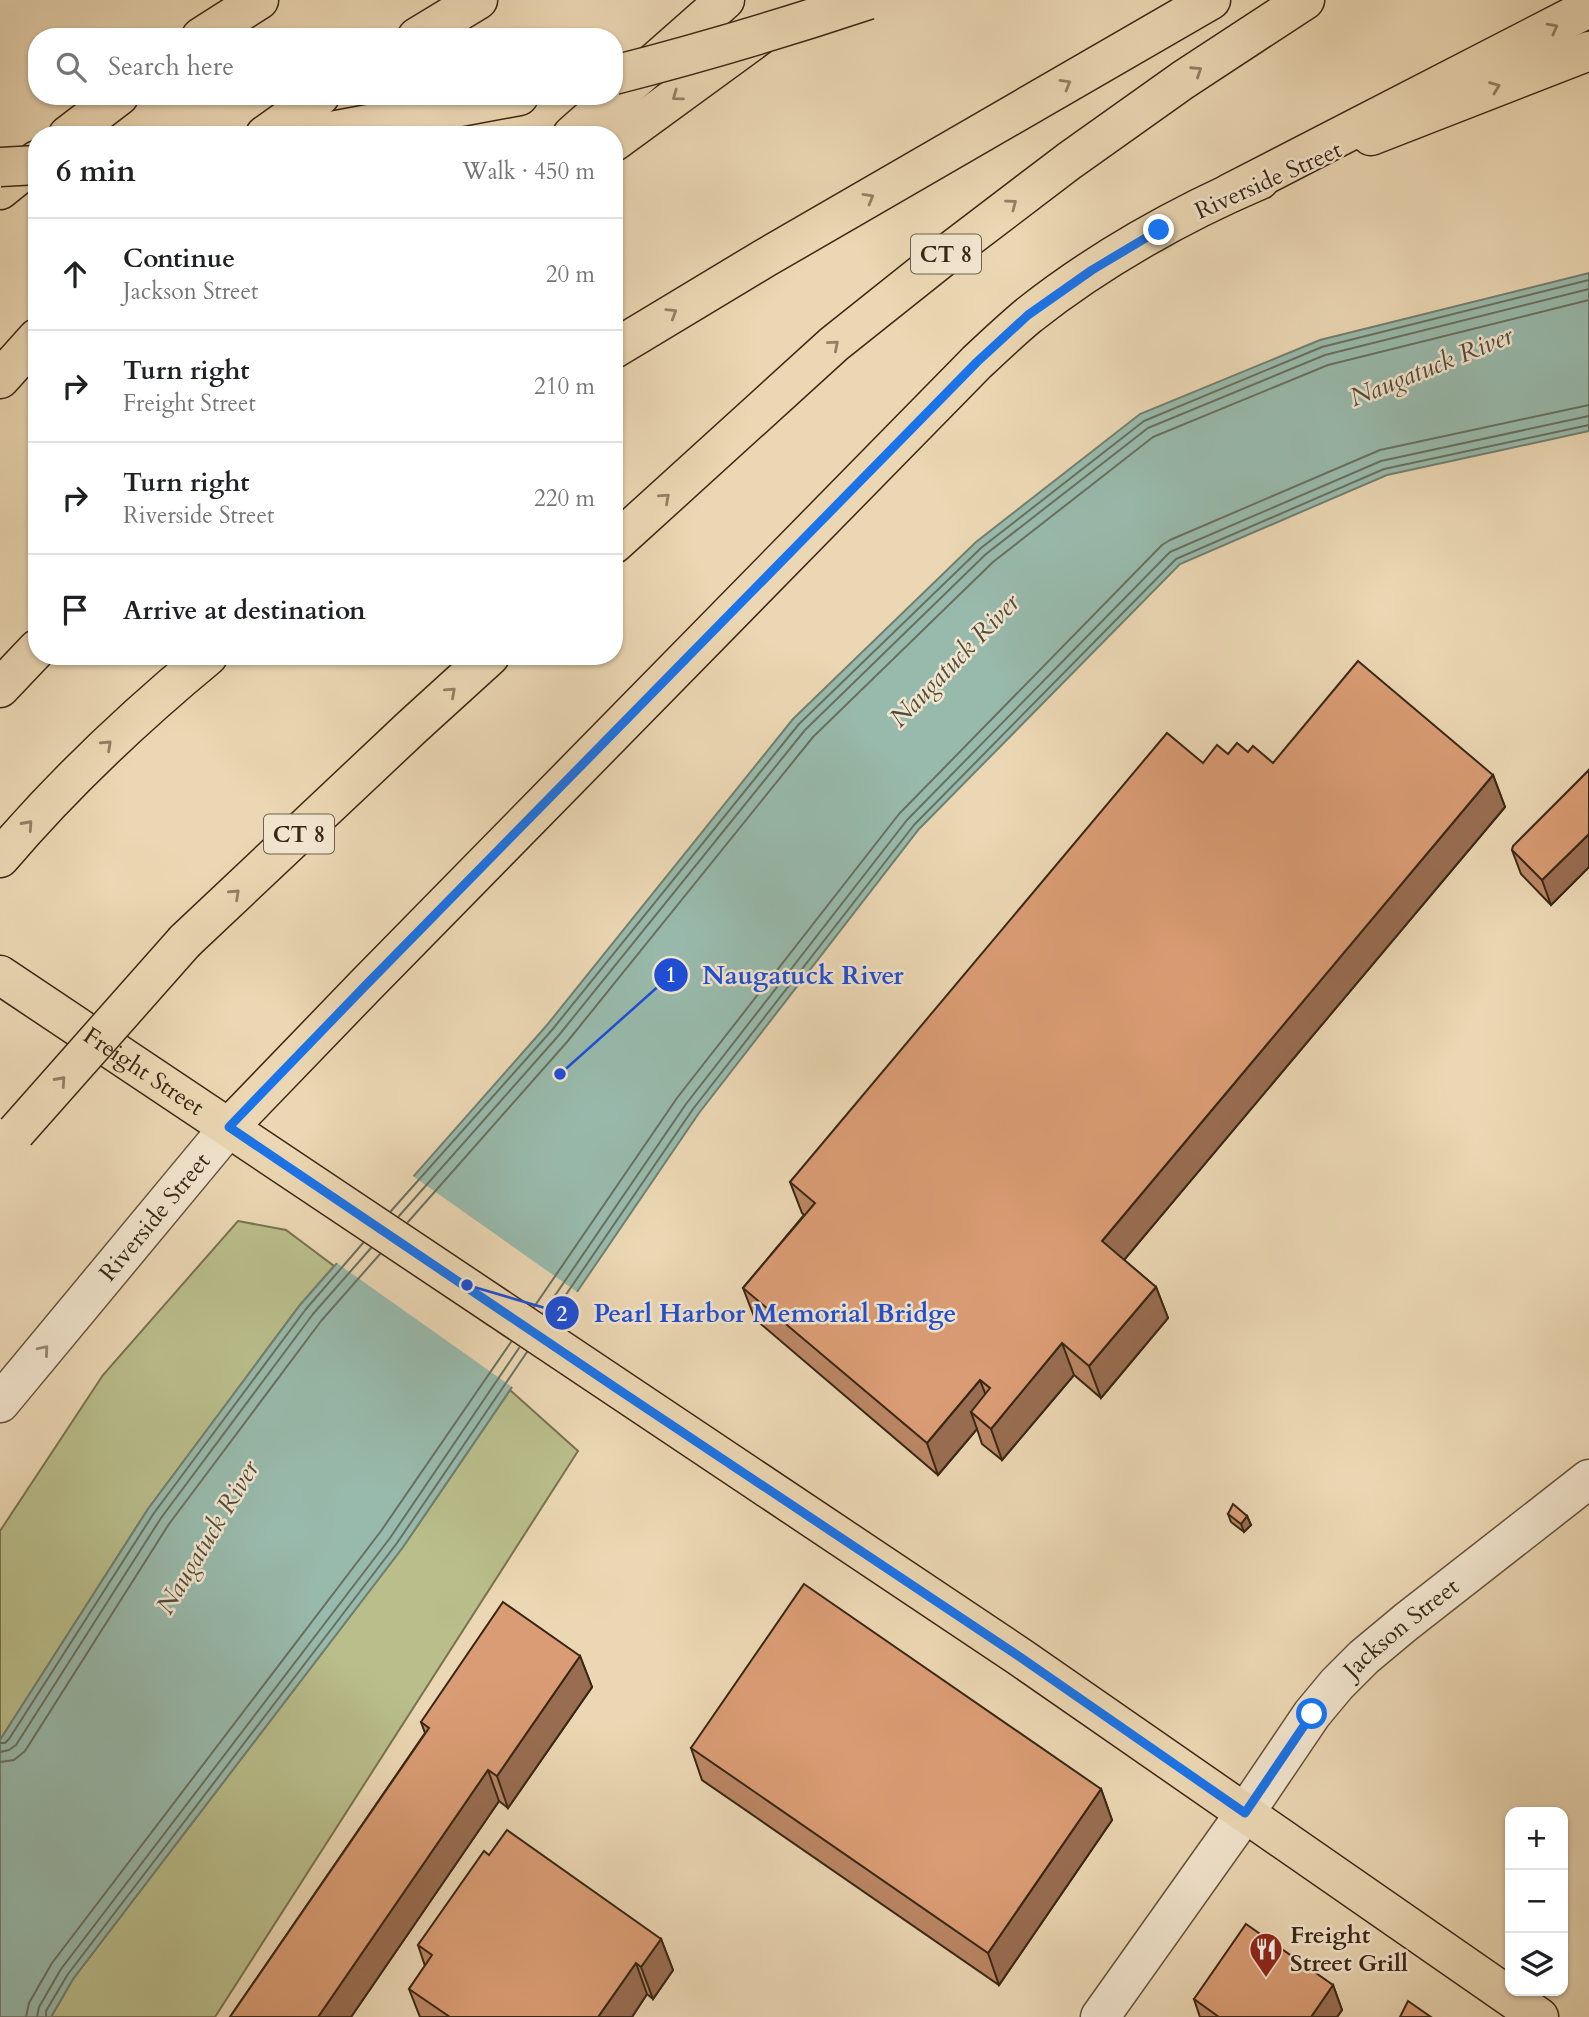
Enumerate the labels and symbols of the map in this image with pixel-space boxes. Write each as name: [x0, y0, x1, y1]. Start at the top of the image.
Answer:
one-way arrow: [1545, 23, 1558, 36]
one-way arrow: [1189, 67, 1202, 80]
one-way arrow: [1058, 79, 1071, 92]
one-way arrow: [1488, 82, 1500, 96]
one-way arrow: [672, 87, 685, 100]
street label: Riverside Street: [1189, 133, 1347, 228]
one-way arrow: [861, 193, 874, 206]
one-way arrow: [1004, 200, 1017, 213]
route end: [1143, 214, 1174, 245]
road number: CT 8: [911, 234, 981, 274]
one-way arrow: [665, 308, 678, 321]
water label: Naugatuck River: [1344, 317, 1520, 415]
one-way arrow: [825, 341, 838, 353]
one-way arrow: [657, 493, 670, 506]
water label: Naugatuck River: [882, 585, 1028, 735]
one-way arrow: [443, 687, 456, 700]
one-way arrow: [99, 741, 112, 753]
road number: CT 8: [264, 814, 334, 854]
one-way arrow: [20, 820, 33, 833]
one-way arrow: [227, 890, 240, 902]
callout: Naugatuck River: [653, 951, 918, 998]
text: Naugatuck River: [702, 958, 904, 993]
text: 1: [666, 961, 676, 990]
street label: Freight Street: [77, 1019, 211, 1124]
one-way arrow: [53, 1076, 65, 1089]
street label: Riverside Street: [92, 1145, 218, 1288]
callout: Pearl Harbor Memorial Bridge: [544, 1290, 970, 1337]
text: Pearl Harbor Memorial Bridge: [594, 1296, 956, 1331]
text: 2: [557, 1300, 568, 1329]
one-way arrow: [35, 1346, 48, 1358]
water label: Naugatuck River: [148, 1453, 268, 1621]
street label: Jackson Street: [1334, 1570, 1466, 1688]
route start: [1296, 1698, 1327, 1729]
place label: Freight Street Grill: [1290, 1919, 1408, 1980]
restaurant icon: Freight Street Grill: [1247, 1930, 1285, 1979]

